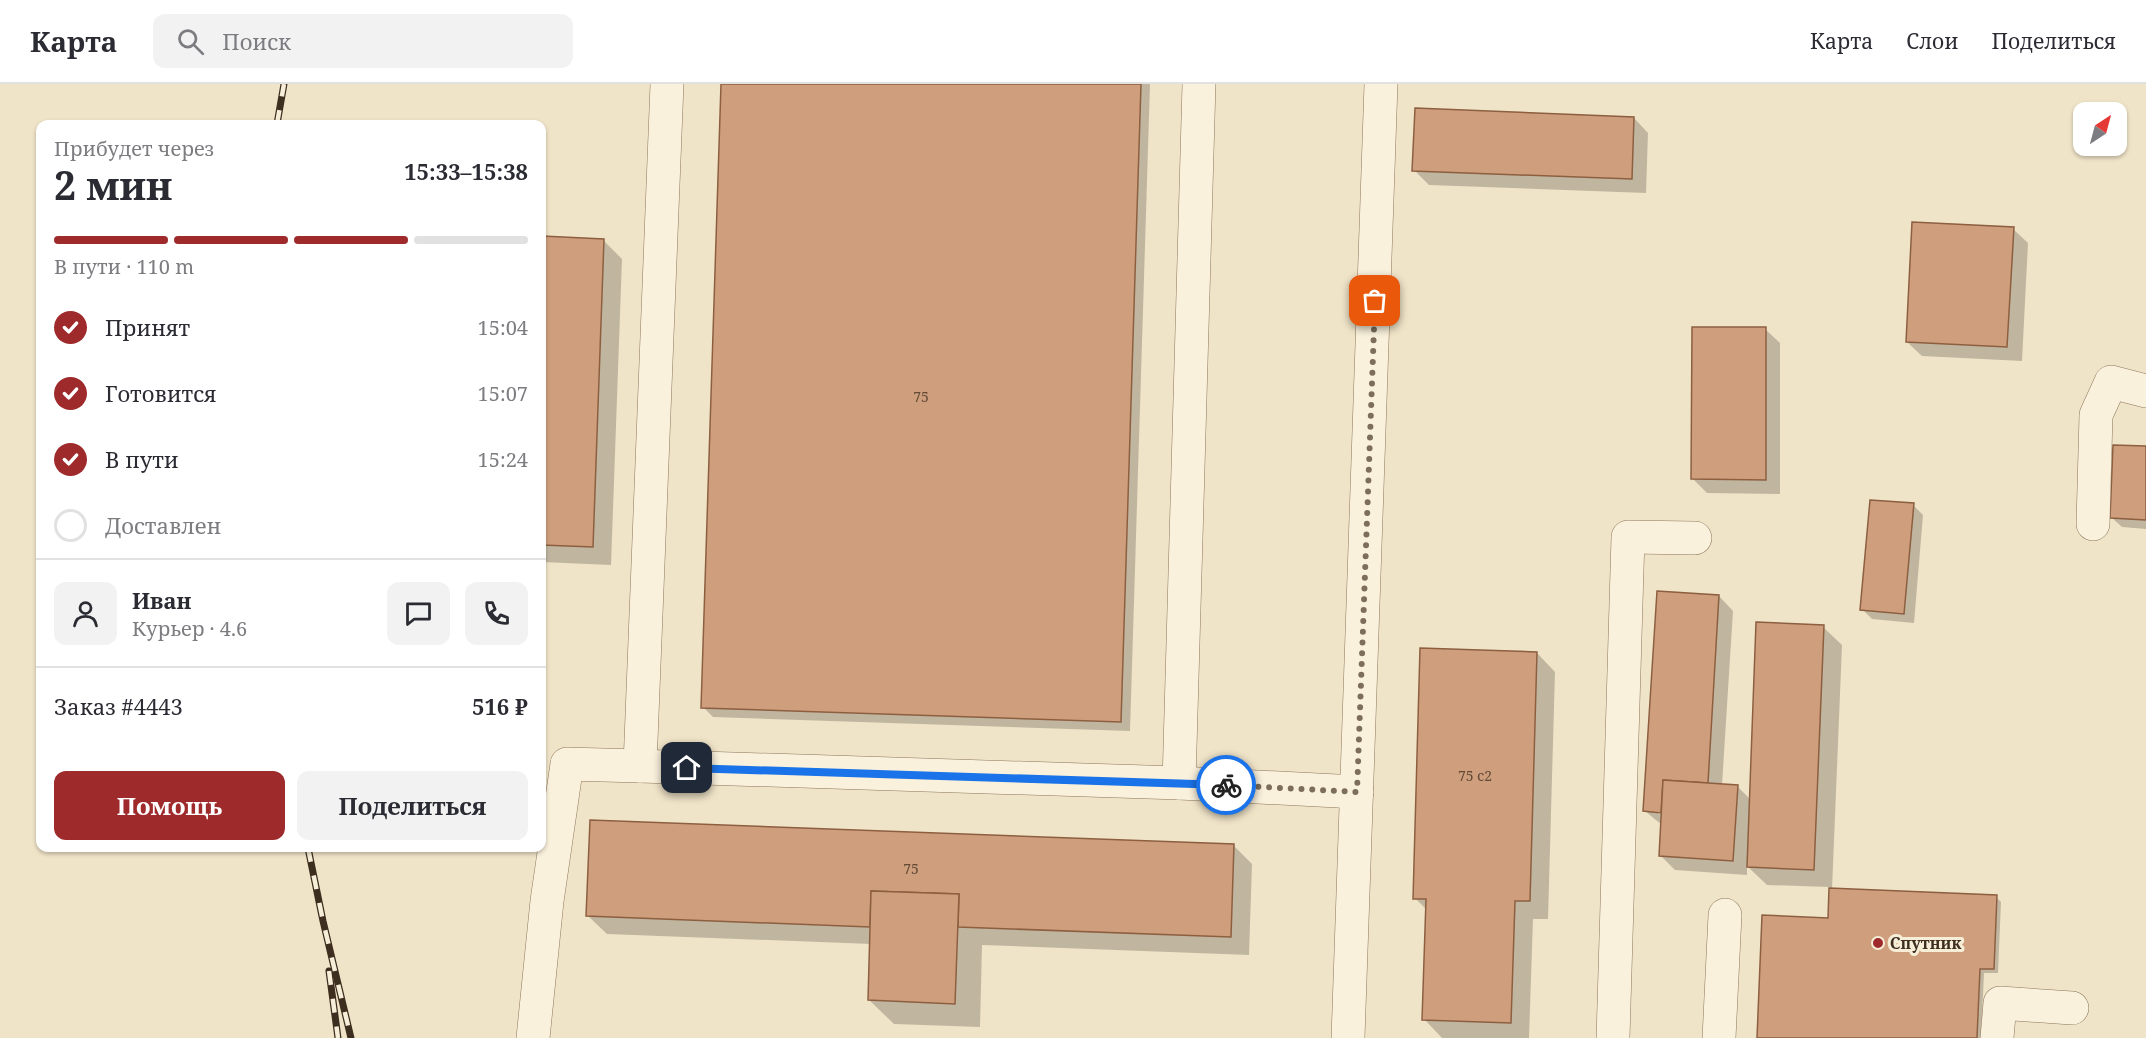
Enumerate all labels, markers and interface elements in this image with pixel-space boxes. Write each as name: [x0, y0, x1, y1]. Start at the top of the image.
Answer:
search box: [153, 14, 573, 68]
text: Карта: [30, 22, 117, 60]
icon: search: [174, 25, 207, 58]
text: Поиск: [222, 26, 291, 56]
text: Карта: [1810, 27, 1873, 55]
text: Слои: [1906, 27, 1958, 55]
text: Поделиться: [1991, 27, 2116, 55]
north arrow: [2073, 102, 2127, 156]
map controls: [2073, 102, 2127, 156]
text: Прибудет через: [54, 135, 214, 162]
text: 15:33–15:38: [404, 156, 528, 186]
text: 2 мин: [54, 158, 172, 211]
text: В пути · 110 m: [54, 253, 194, 280]
pin: [1349, 275, 1400, 326]
icon: bag: [1358, 284, 1391, 317]
icon: check: [54, 311, 87, 344]
text: Принят: [105, 312, 190, 342]
text: 15:04: [478, 314, 528, 341]
icon: check: [54, 377, 87, 410]
text: Готовится: [105, 378, 217, 408]
text: 15:07: [478, 380, 528, 407]
house number: 75: [913, 387, 929, 406]
icon: check: [54, 443, 87, 476]
text: В пути: [105, 444, 179, 474]
text: 15:24: [478, 446, 528, 473]
text: Доставлен: [105, 510, 221, 540]
button: person: [54, 582, 117, 645]
button: chat: [387, 582, 450, 645]
button: phone: [465, 582, 528, 645]
text: Иван: [132, 585, 191, 615]
text: Курьер · 4.6: [132, 615, 247, 642]
text: Заказ #4443: [54, 691, 183, 721]
text: 516 ₽: [472, 691, 528, 721]
pin: [661, 742, 712, 793]
icon: home: [670, 751, 703, 784]
courier: [1196, 755, 1256, 815]
house number: 75 с2: [1458, 766, 1492, 785]
icon: bike: [1210, 769, 1243, 802]
button: Помощь: [54, 771, 285, 840]
button: Поделиться: [297, 771, 528, 840]
house number: 75: [903, 859, 919, 878]
place label: Спутник: [1890, 932, 1961, 954]
marker: Спутник: [1871, 936, 1885, 950]

